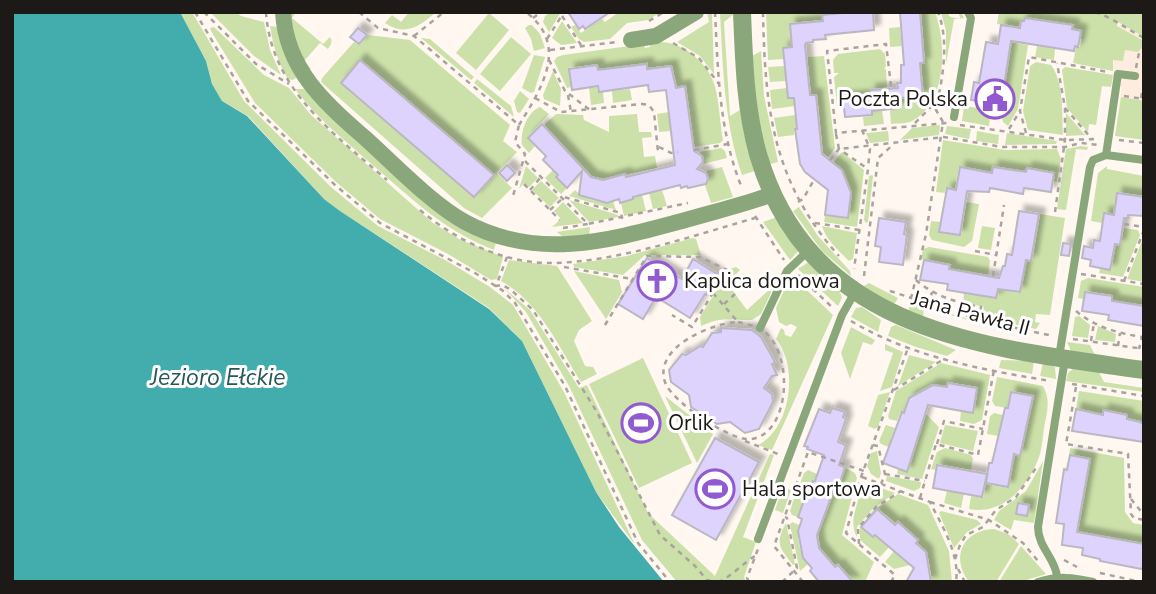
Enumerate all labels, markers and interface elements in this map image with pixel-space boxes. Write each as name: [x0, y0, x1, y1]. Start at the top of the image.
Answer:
public building icon: Poczta Polska: [974, 78, 1016, 120]
place label: Poczta Polska: [838, 85, 968, 113]
church icon: Kaplica domowa: [636, 260, 678, 302]
place label: Kaplica domowa: [684, 267, 840, 295]
street label: Jana Pawła II: [908, 284, 1033, 342]
water label: Jezioro Ełckie: [149, 362, 286, 393]
sports icon: Orlik: [620, 402, 662, 444]
place label: Orlik: [668, 409, 714, 437]
sports icon: Hala sportowa: [694, 468, 736, 510]
place label: Hala sportowa: [742, 475, 881, 503]

